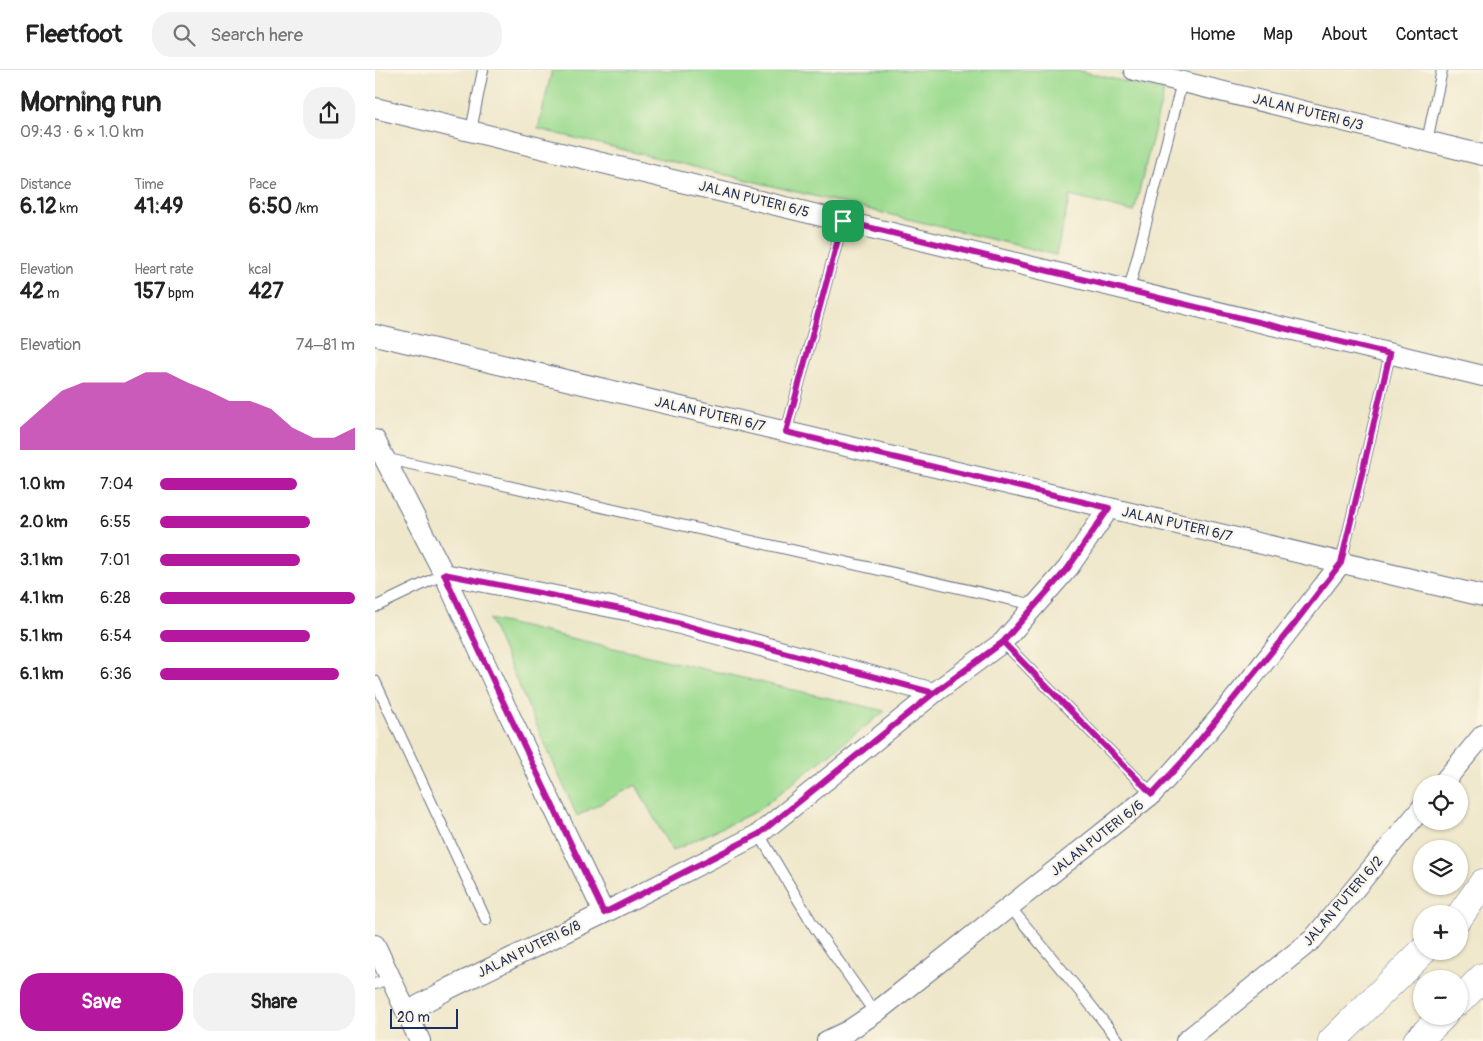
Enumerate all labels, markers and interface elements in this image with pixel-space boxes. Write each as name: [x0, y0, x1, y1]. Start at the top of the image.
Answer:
search box: [152, 12, 502, 57]
text: Fleetfoot: [25, 20, 122, 49]
icon: search: [170, 21, 198, 49]
text: Search here: [210, 23, 303, 47]
text: Home: [1190, 23, 1235, 46]
text: Map: [1263, 23, 1293, 46]
text: About: [1321, 23, 1367, 46]
text: Contact: [1395, 23, 1458, 46]
text: Morning run: [20, 85, 162, 120]
button: share: [303, 87, 355, 139]
street label: JALAN PUTERI 6/3: [1251, 90, 1365, 134]
text: 09:43 · 6 × 1.0 km: [20, 122, 144, 142]
text: Distance: [20, 176, 71, 193]
text: Time: [134, 176, 164, 193]
text: Pace: [249, 176, 276, 193]
street label: JALAN PUTERI 6/5: [697, 177, 811, 221]
text: 6.12: [20, 193, 57, 220]
text: 41:49: [134, 193, 183, 220]
text: 6:50: [249, 193, 292, 220]
text: km: [57, 200, 78, 217]
text: /km: [292, 200, 319, 217]
pin: [822, 200, 864, 242]
icon: arrive: [829, 207, 857, 235]
text: Elevation: [20, 261, 73, 278]
text: Heart rate: [134, 261, 193, 278]
text: kcal: [249, 261, 271, 278]
text: 42: [20, 278, 44, 305]
text: 157: [134, 278, 165, 305]
text: 427: [249, 278, 284, 305]
text: m: [44, 285, 59, 302]
text: bpm: [165, 285, 194, 302]
text: Elevation: [20, 335, 81, 355]
text: 74–81 m: [296, 335, 355, 355]
street label: JALAN PUTERI 6/7: [653, 393, 768, 435]
text: 1.0 km: [20, 474, 65, 494]
text: 7:04: [100, 474, 133, 494]
street label: JALAN PUTERI 6/7: [1120, 503, 1235, 545]
text: 2.0 km: [20, 512, 68, 532]
text: 6:55: [100, 512, 131, 532]
text: 3.1 km: [20, 550, 63, 570]
text: 7:01: [100, 550, 130, 570]
text: 4.1 km: [20, 588, 63, 608]
text: 6:28: [100, 588, 131, 608]
text: 5.1 km: [20, 626, 63, 646]
text: 6:54: [100, 626, 132, 646]
text: 6.1 km: [20, 664, 63, 684]
text: 6:36: [100, 664, 132, 684]
map controls: [1413, 775, 1468, 1025]
button: locate: [1413, 775, 1468, 830]
street label: JALAN PUTERI 6/6: [1047, 796, 1147, 880]
button: layers: [1413, 840, 1468, 895]
street label: JALAN PUTERI 6/2: [1299, 852, 1387, 949]
button: +: [1413, 905, 1468, 960]
street label: JALAN PUTERI 6/8: [475, 917, 583, 981]
button: −: [1413, 970, 1468, 1025]
button: Save: [20, 973, 183, 1031]
button: Share: [193, 973, 355, 1031]
scale bar: [390, 1006, 457, 1029]
text: 20 m: [397, 1009, 430, 1026]

